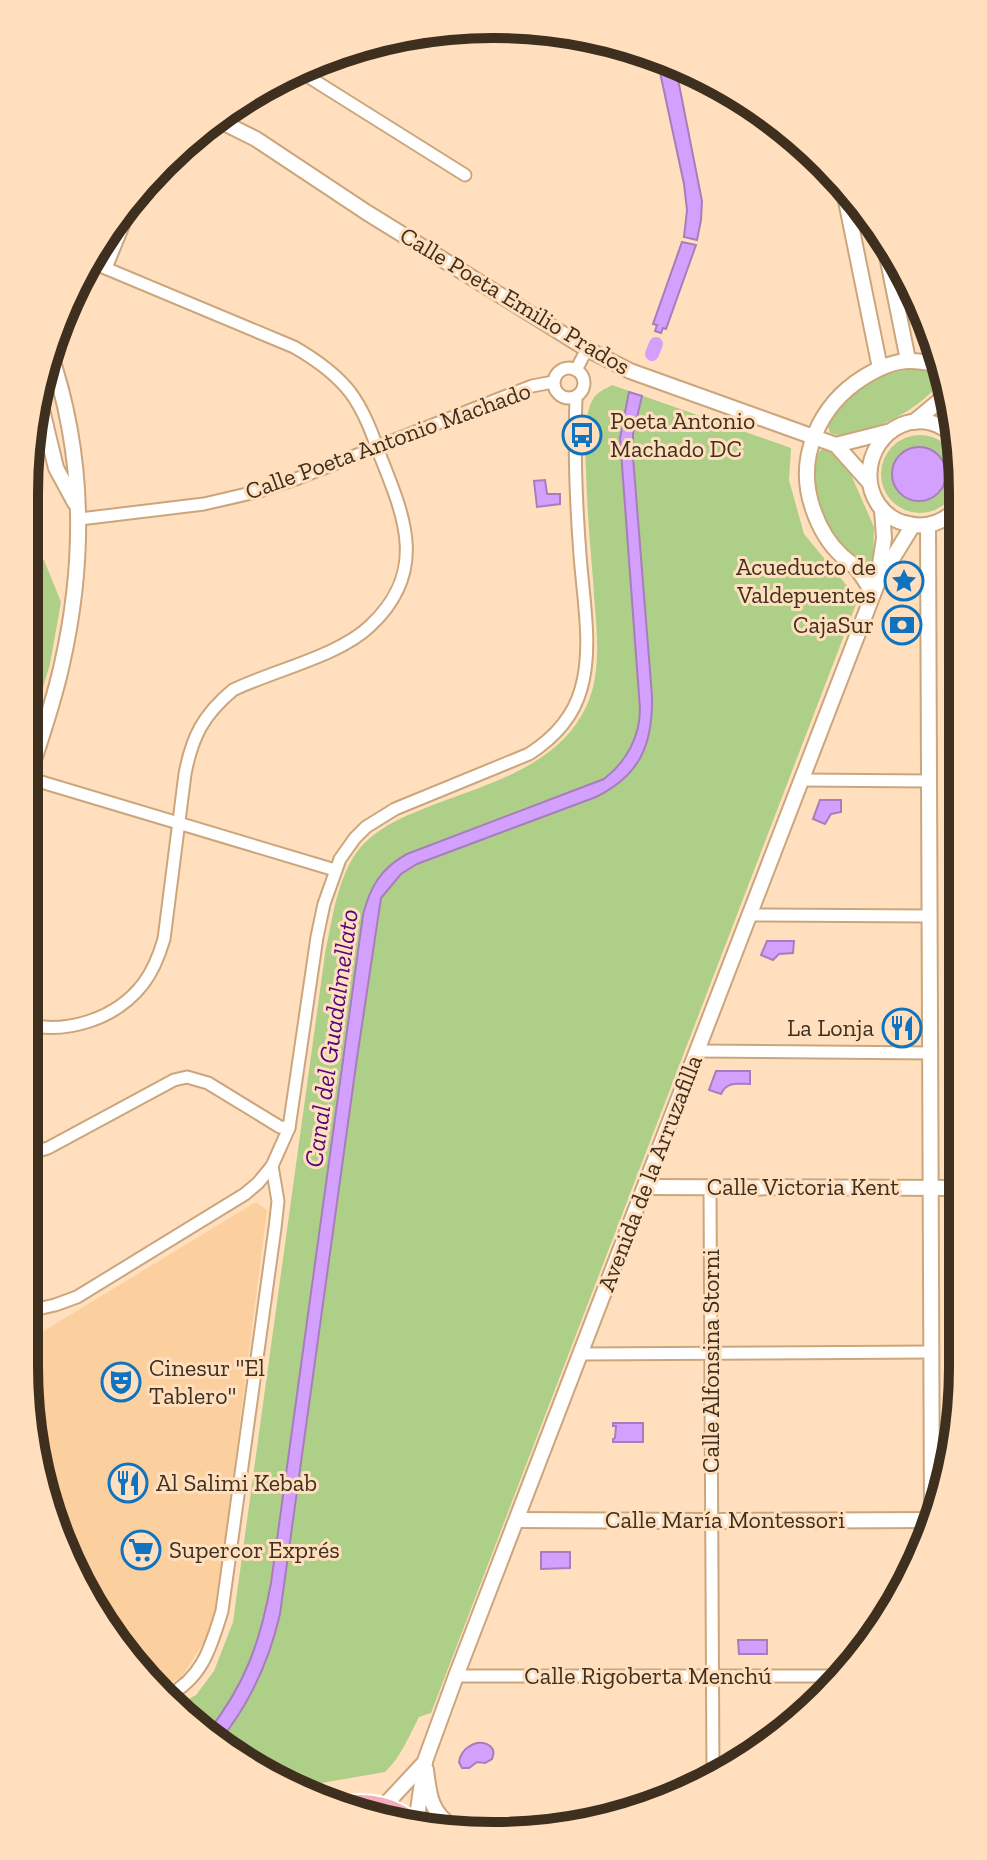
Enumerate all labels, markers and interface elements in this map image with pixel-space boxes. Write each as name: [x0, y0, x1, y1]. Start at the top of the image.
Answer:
street label: Calle Poeta Emilio Prados: [395, 220, 636, 381]
street label: Calle Poeta Antonio Machado: [241, 375, 534, 506]
place label: Poeta Antonio Machado DC: [610, 406, 755, 463]
bus stop icon: Poeta Antonio Machado DC: [561, 414, 603, 456]
place label: Acueducto de Valdepuentes: [736, 552, 876, 609]
place icon: Acueducto de Valdepuentes: [883, 560, 925, 602]
bank icon: CajaSur: [881, 604, 923, 646]
place label: CajaSur: [793, 610, 874, 639]
water label: Canal del Guadalmellato: [297, 907, 365, 1169]
restaurant icon: La Lonja: [881, 1007, 923, 1049]
place label: La Lonja: [787, 1013, 874, 1042]
street label: Avenida de la Arruzafilla: [591, 1050, 708, 1295]
street label: Calle Victoria Kent: [707, 1172, 899, 1201]
street label: Calle Alfonsina Storni: [696, 1249, 725, 1473]
place label: Cinesur "El Tablero": [149, 1353, 265, 1410]
theatre icon: Cinesur "El Tablero": [100, 1361, 142, 1403]
restaurant icon: Al Salimi Kebab: [107, 1462, 149, 1504]
place label: Al Salimi Kebab: [156, 1468, 317, 1497]
street label: Calle María Montessori: [605, 1505, 845, 1534]
supermarket icon: Supercor Exprés: [120, 1529, 162, 1571]
place label: Supercor Exprés: [169, 1535, 340, 1564]
street label: Calle Rigoberta Menchú: [524, 1661, 772, 1690]

